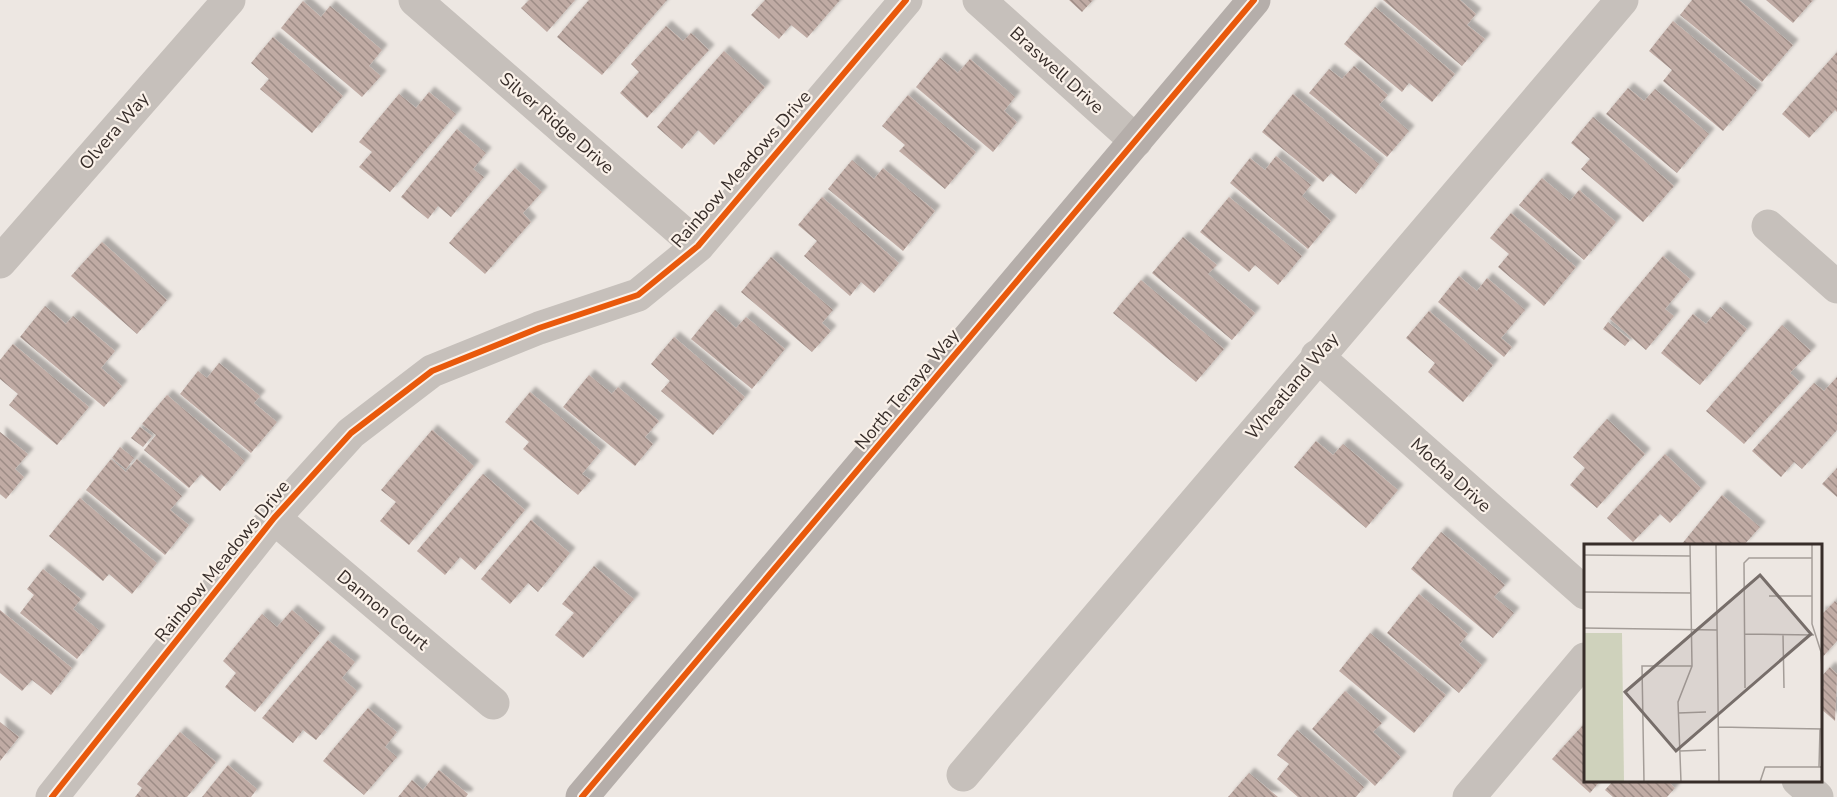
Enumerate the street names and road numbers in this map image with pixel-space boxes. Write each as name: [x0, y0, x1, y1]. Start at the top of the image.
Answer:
street label: Braswell Drive: [1005, 21, 1109, 119]
street label: Silver Ridge Drive: [495, 67, 619, 179]
street label: Rainbow Meadows Drive: [666, 85, 816, 253]
street label: Olvera Way: [74, 86, 155, 175]
street label: North Tenaya Way: [849, 323, 965, 454]
street label: Wheatland Way: [1240, 327, 1344, 445]
street label: Mocha Drive: [1406, 432, 1496, 518]
street label: Rainbow Meadows Drive: [149, 475, 295, 647]
street label: Dannon Court: [332, 564, 435, 656]

